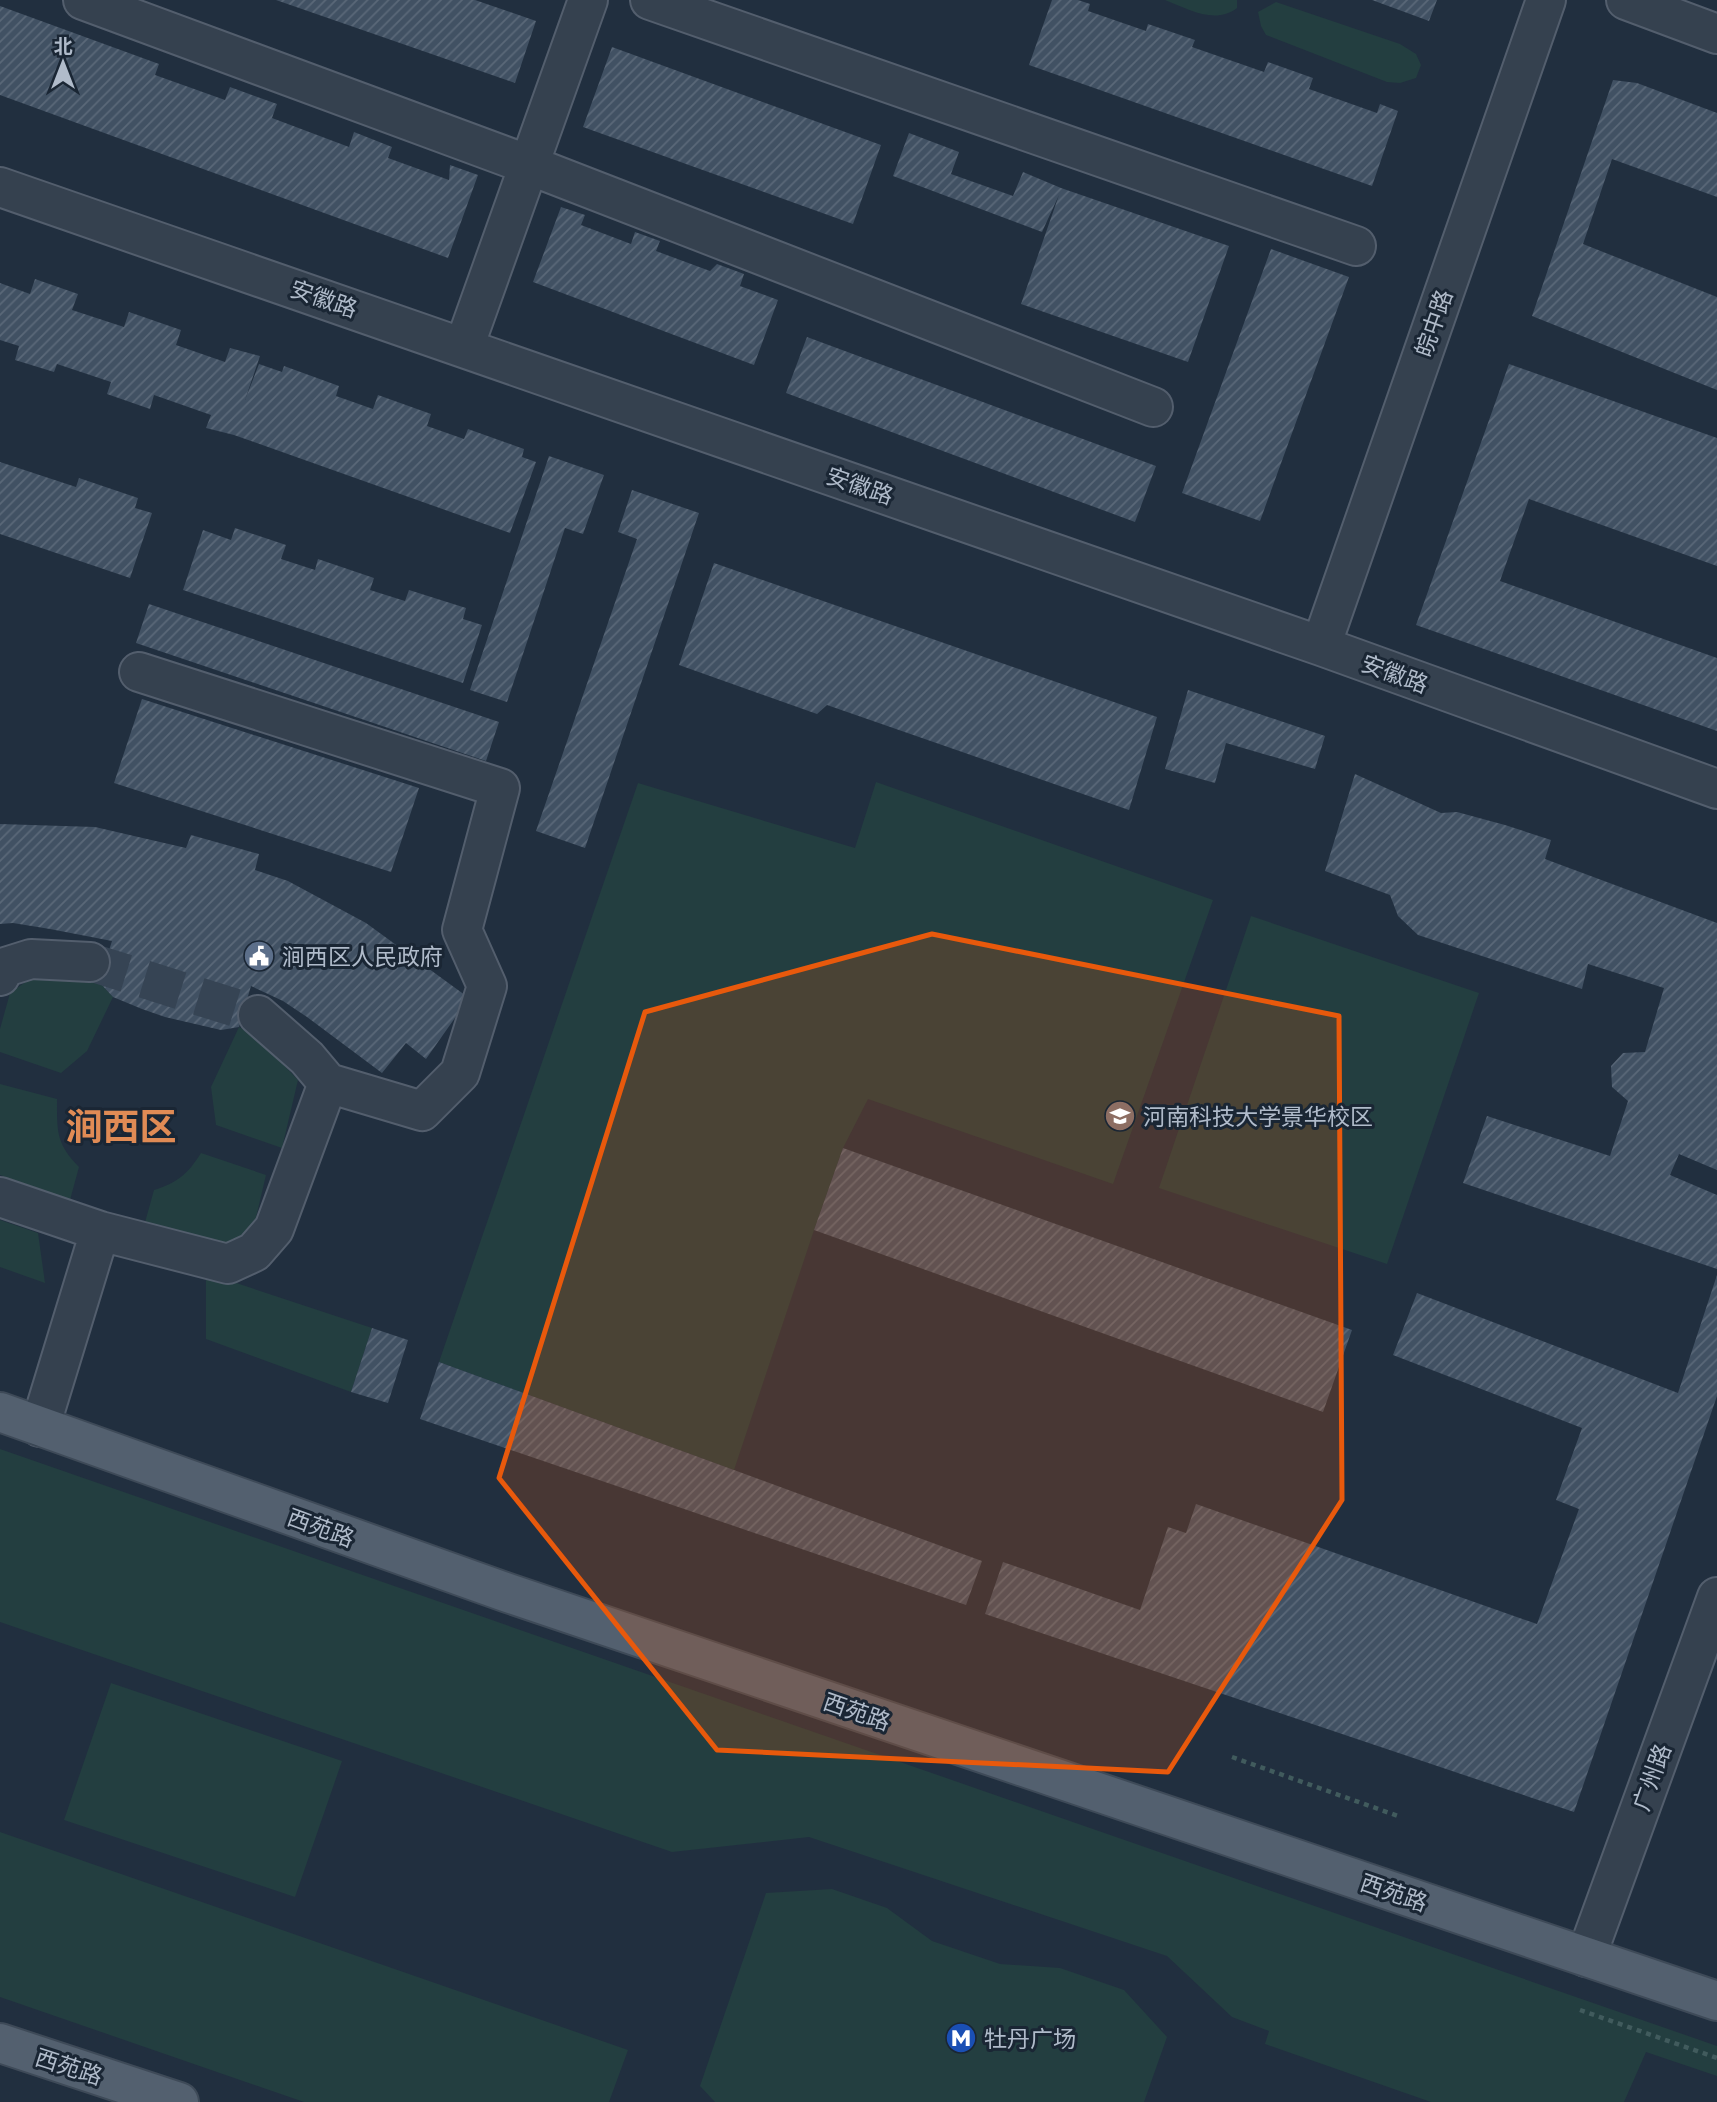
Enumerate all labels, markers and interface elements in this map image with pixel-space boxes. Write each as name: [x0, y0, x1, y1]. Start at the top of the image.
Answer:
north arrow: [28, 28, 98, 98]
text: 北: [53, 34, 73, 57]
street label: 安徽路: [287, 274, 361, 322]
street label: 皖中路: [1409, 286, 1457, 360]
street label: 安徽路: [823, 461, 897, 509]
street label: 安徽路: [1358, 648, 1432, 698]
public building icon: 涧西区人民政府: [242, 939, 276, 973]
place label: 涧西区人民政府: [282, 942, 443, 970]
school or university icon: 河南科技大学景华校区: [1103, 1099, 1137, 1133]
place label: 河南科技大学景华校区: [1143, 1102, 1373, 1130]
district label: 涧西区: [66, 1103, 177, 1147]
street label: 西苑路: [284, 1502, 358, 1552]
street label: 西苑路: [820, 1687, 894, 1735]
street label: 广州路: [1626, 1740, 1676, 1814]
street label: 西苑路: [1357, 1868, 1431, 1916]
metro station icon: 牡丹广场: [944, 2021, 978, 2055]
place label: 牡丹广场: [984, 2024, 1076, 2052]
street label: 西苑路: [32, 2042, 106, 2090]

